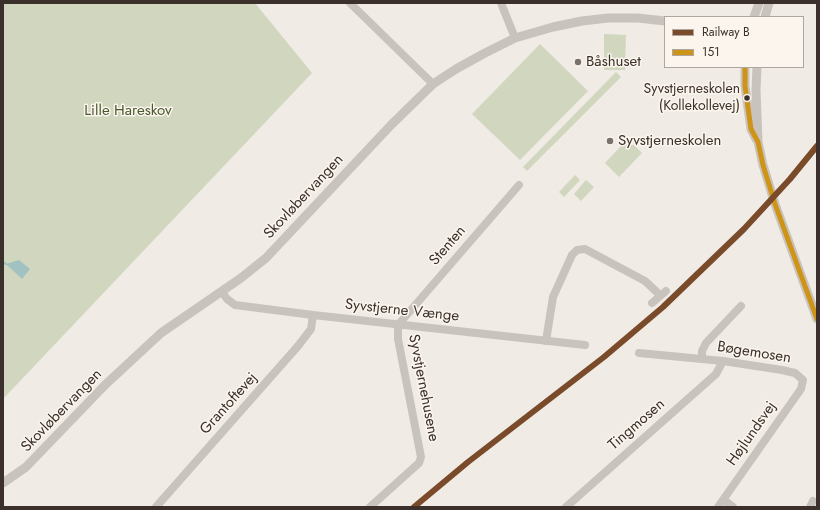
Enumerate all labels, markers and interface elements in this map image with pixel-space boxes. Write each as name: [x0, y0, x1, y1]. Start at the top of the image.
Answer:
legend: [664, 16, 804, 68]
text: Railway B: [702, 23, 750, 41]
text: 151: [702, 43, 720, 61]
place label: Båshuset: [586, 53, 641, 71]
marker: Båshuset: [573, 57, 583, 67]
place label: Syvstjerneskolen (Kollekollevej): [643, 82, 740, 114]
marker: Syvstjerneskolen (Kollekollevej): [742, 93, 752, 103]
park label: Lille Hareskov: [84, 102, 172, 120]
place label: Syvstjerneskolen: [618, 132, 721, 150]
marker: Syvstjerneskolen: [605, 136, 615, 146]
street label: Skovløbervangen: [260, 151, 348, 243]
street label: Stenten: [426, 223, 470, 269]
street label: Syvstjerne Vænge: [344, 296, 460, 326]
street label: Syvstjernehusene: [404, 333, 442, 443]
street label: Bøgemosen: [716, 338, 792, 368]
street label: Skovløbervangen: [18, 366, 106, 456]
street label: Grantoftevej: [197, 369, 261, 439]
street label: Tingmosen: [605, 396, 669, 454]
street label: Højlundsvej: [723, 398, 781, 470]

